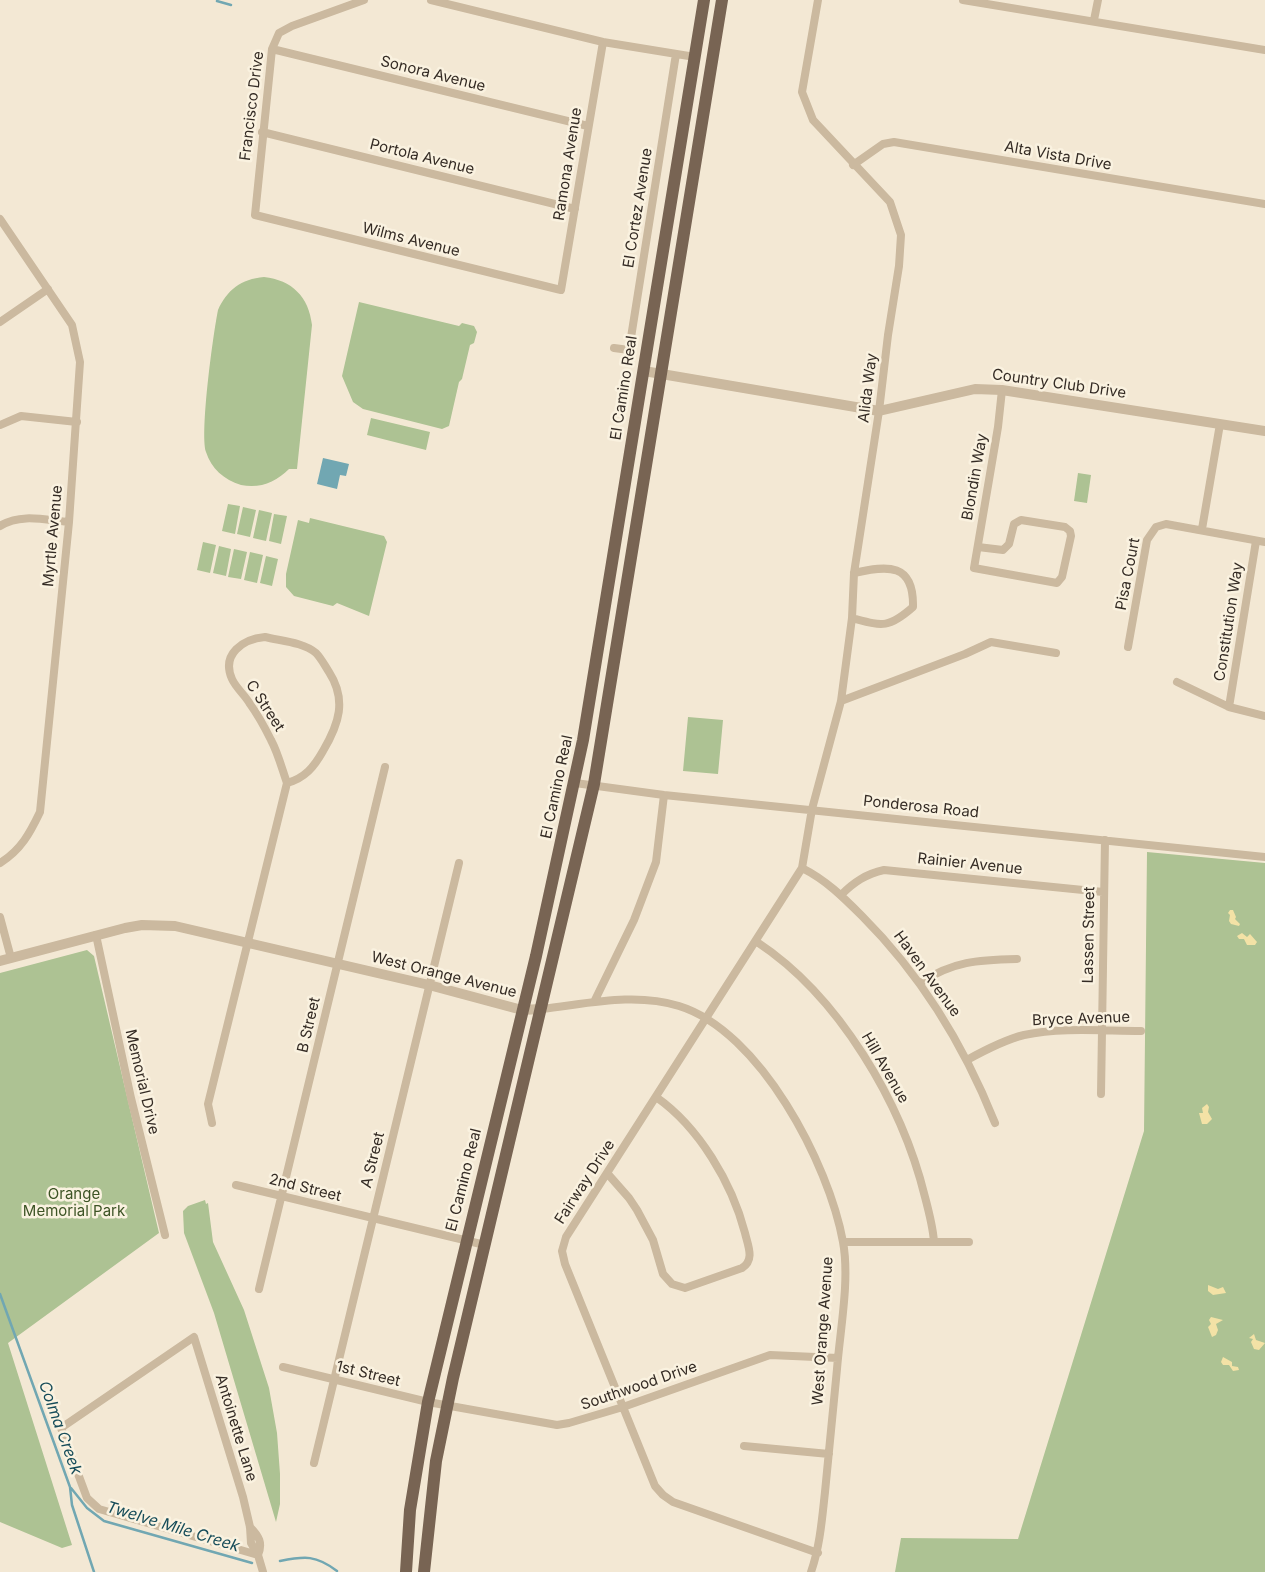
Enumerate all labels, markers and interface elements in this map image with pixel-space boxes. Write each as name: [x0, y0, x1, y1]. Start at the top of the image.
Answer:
street label: Francisco Drive: [236, 50, 268, 162]
street label: Sonora Avenue: [379, 52, 487, 96]
street label: Ramona Avenue: [550, 106, 586, 222]
street label: Portola Avenue: [368, 135, 476, 179]
street label: Alta Vista Drive: [1003, 138, 1113, 174]
street label: El Cortez Avenue: [620, 147, 656, 269]
street label: Wilms Avenue: [360, 219, 462, 261]
street label: El Camino Real: [607, 335, 641, 441]
street label: Alida Way: [855, 352, 881, 424]
street label: Country Club Drive: [991, 366, 1127, 402]
street label: Blondin Way: [959, 432, 991, 522]
street label: Myrtle Avenue: [40, 484, 66, 588]
street label: Pisa Court: [1112, 536, 1144, 612]
street label: Constitution Way: [1211, 561, 1247, 683]
street label: C Street: [242, 677, 288, 735]
street label: El Camino Real: [537, 734, 577, 840]
street label: Ponderosa Road: [862, 792, 980, 822]
street label: Rainier Avenue: [917, 850, 1023, 878]
street label: Lassen Street: [1079, 886, 1099, 984]
street label: Haven Avenue: [890, 927, 964, 1021]
street label: West Orange Avenue: [370, 948, 518, 1002]
street label: B Street: [294, 996, 324, 1054]
street label: Bryce Avenue: [1032, 1008, 1130, 1030]
street label: Memorial Drive: [121, 1028, 163, 1136]
street label: Hill Avenue: [857, 1029, 913, 1107]
street label: El Camino Real: [443, 1127, 485, 1233]
street label: A Street: [357, 1130, 389, 1190]
street label: Fairway Drive: [551, 1137, 619, 1227]
street label: 2nd Street: [267, 1170, 343, 1206]
park label: Orange Memorial Park: [23, 1185, 125, 1220]
street label: West Orange Avenue: [809, 1256, 837, 1406]
street label: 1st Street: [334, 1357, 402, 1391]
street label: Southwood Drive: [578, 1358, 700, 1414]
street label: Antoinette Lane: [211, 1372, 261, 1484]
water label: Colma Creek: [34, 1379, 86, 1477]
water label: Twelve Mile Creek: [104, 1498, 242, 1556]

